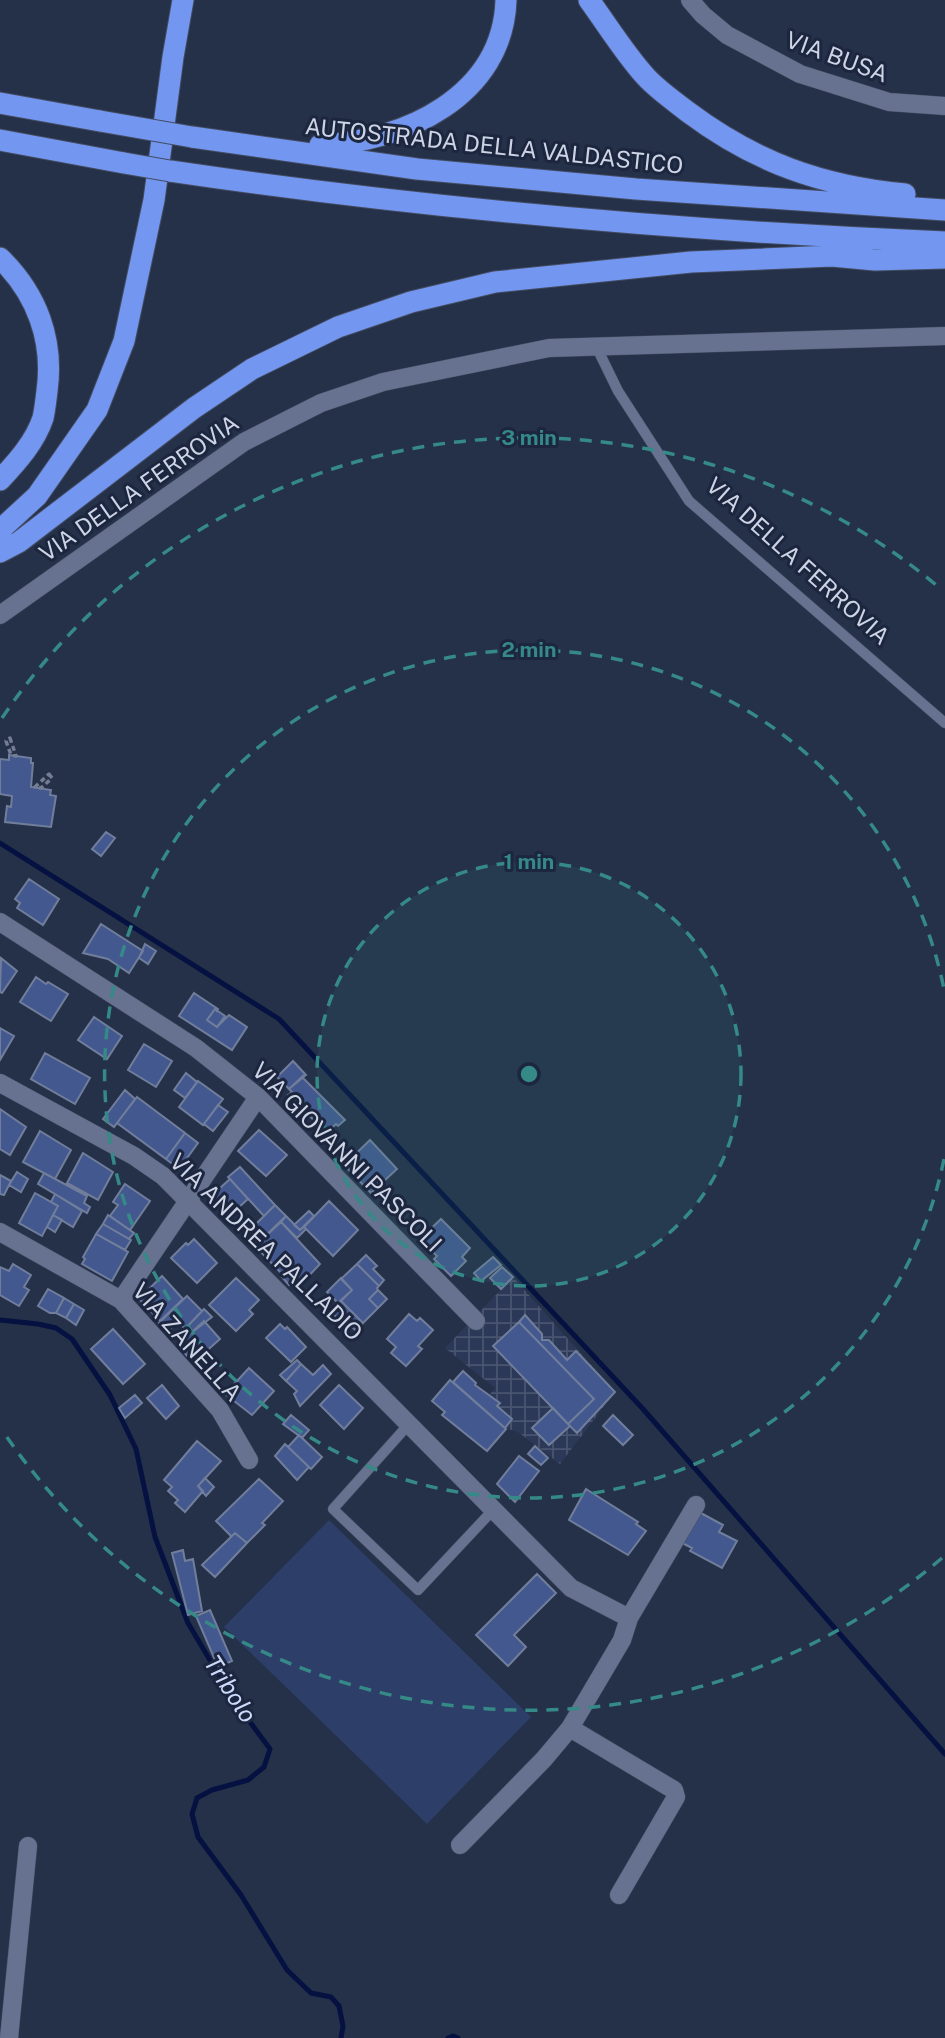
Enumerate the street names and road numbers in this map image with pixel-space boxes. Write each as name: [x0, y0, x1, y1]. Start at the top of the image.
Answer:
street label: VIA BUSA: [782, 26, 892, 87]
street label: AUTOSTRADA DELLA VALDASTICO: [304, 112, 684, 179]
street label: VIA DELLA FERROVIA: [34, 409, 243, 567]
street label: VIA DELLA FERROVIA: [701, 471, 895, 650]
street label: VIA GIOVANNI PASCOLI: [247, 1056, 448, 1257]
street label: VIA ANDREA PALLADIO: [164, 1148, 368, 1346]
street label: VIA ZANELLA: [127, 1277, 248, 1406]

